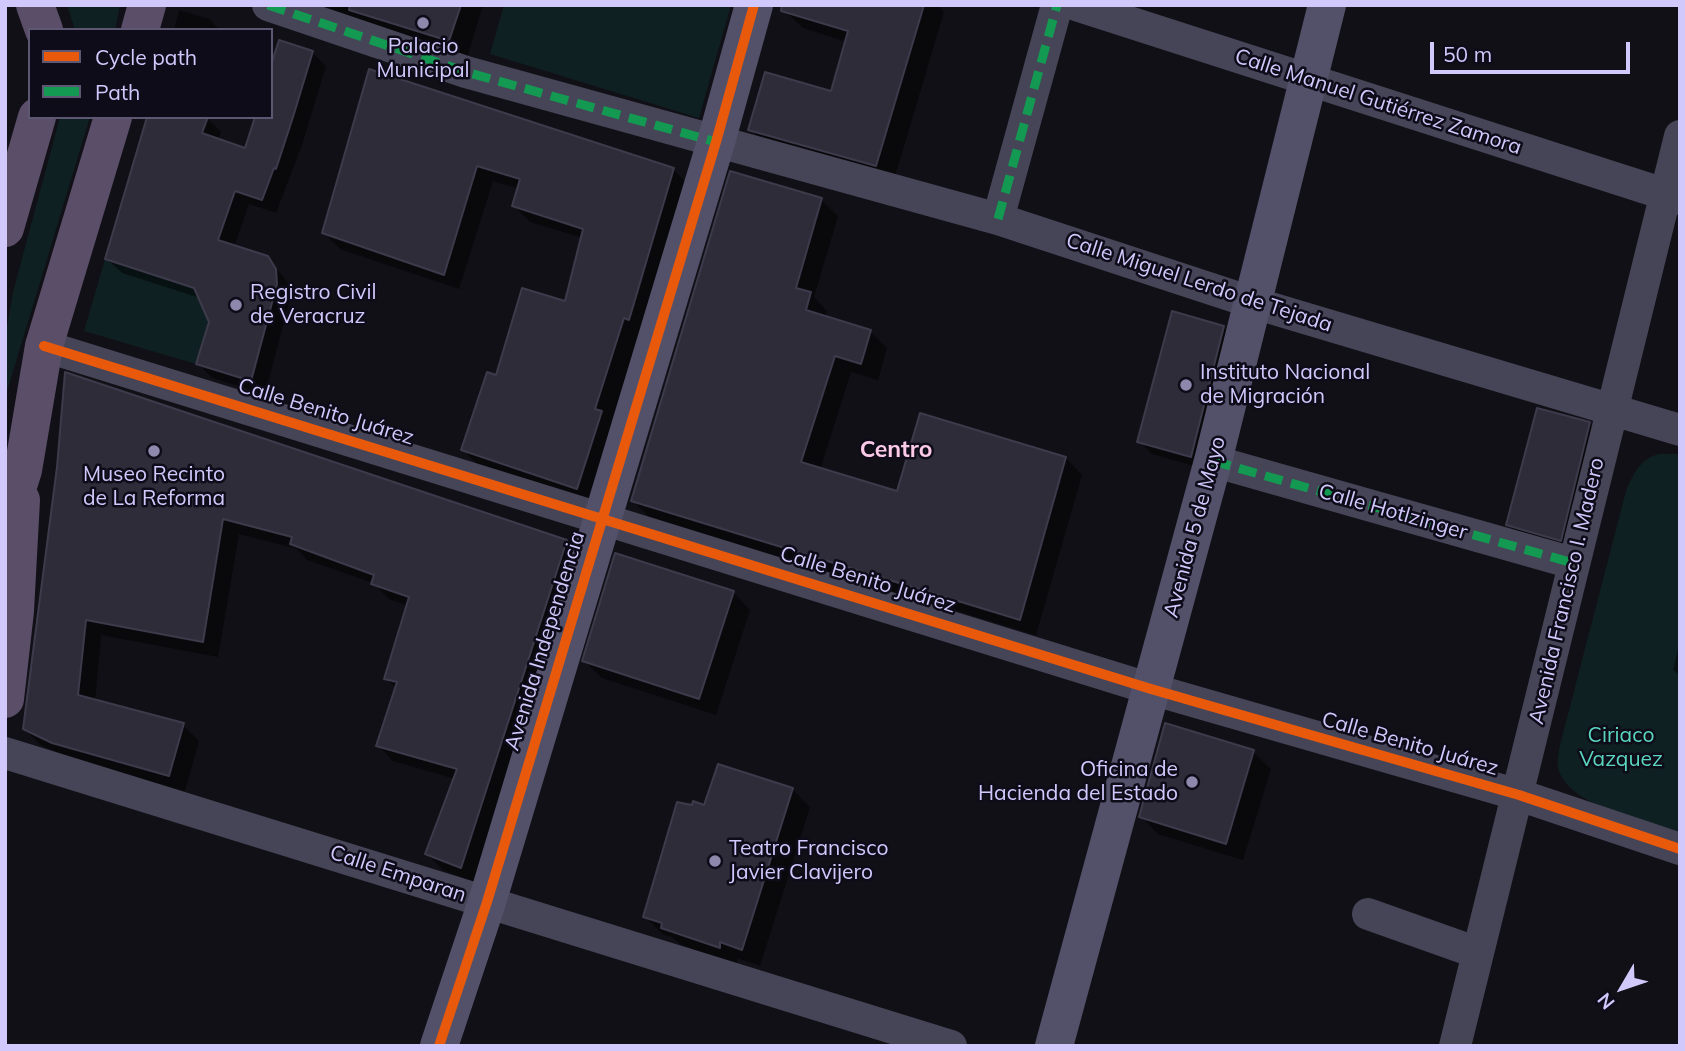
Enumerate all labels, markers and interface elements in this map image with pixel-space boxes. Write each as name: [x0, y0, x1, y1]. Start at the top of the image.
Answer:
marker: Palacio Municipal: [415, 15, 431, 31]
legend: [28, 28, 273, 119]
scale bar: [1433, 28, 1632, 72]
place label: Palacio Municipal: [376, 34, 470, 84]
text: 50 m: [1443, 41, 1492, 67]
text: Cycle path: [95, 44, 197, 70]
street label: Calle Manuel Gutiérrez Zamora: [1231, 44, 1525, 160]
text: Path: [95, 79, 140, 105]
street label: Calle Miguel Lerdo de Tejada: [1063, 228, 1335, 338]
place label: Registro Civil de Veracruz: [250, 280, 377, 330]
marker: Registro Civil de Veracruz: [228, 297, 244, 313]
place label: Instituto Nacional de Migración: [1200, 360, 1370, 410]
street label: Calle Benito Juárez: [235, 373, 417, 451]
marker: Instituto Nacional de Migración: [1178, 377, 1194, 393]
street label: Avenida 5 de Mayo: [1159, 434, 1231, 620]
district label: Centro: [860, 436, 932, 464]
marker: Museo Recinto de La Reforma: [146, 443, 162, 459]
street label: Avenida Francisco I. Madero: [1524, 455, 1610, 727]
place label: Museo Recinto de La Reforma: [83, 462, 225, 512]
street label: Calle Hotlzinger: [1316, 479, 1470, 545]
street label: Avenida Independencia: [500, 528, 590, 754]
street label: Calle Benito Juárez: [777, 541, 959, 619]
street label: Calle Benito Juárez: [1319, 707, 1501, 781]
park label: Ciriaco Vazquez: [1579, 723, 1663, 773]
place label: Oficina de Hacienda del Estado: [978, 757, 1178, 807]
marker: Oficina de Hacienda del Estado: [1184, 774, 1200, 790]
place label: Teatro Francisco Javier Clavijero: [729, 836, 888, 886]
street label: Calle Emparan: [327, 840, 469, 908]
marker: Teatro Francisco Javier Clavijero: [707, 853, 723, 869]
north arrow: [1587, 953, 1657, 1023]
text: N: [1592, 988, 1620, 1014]

